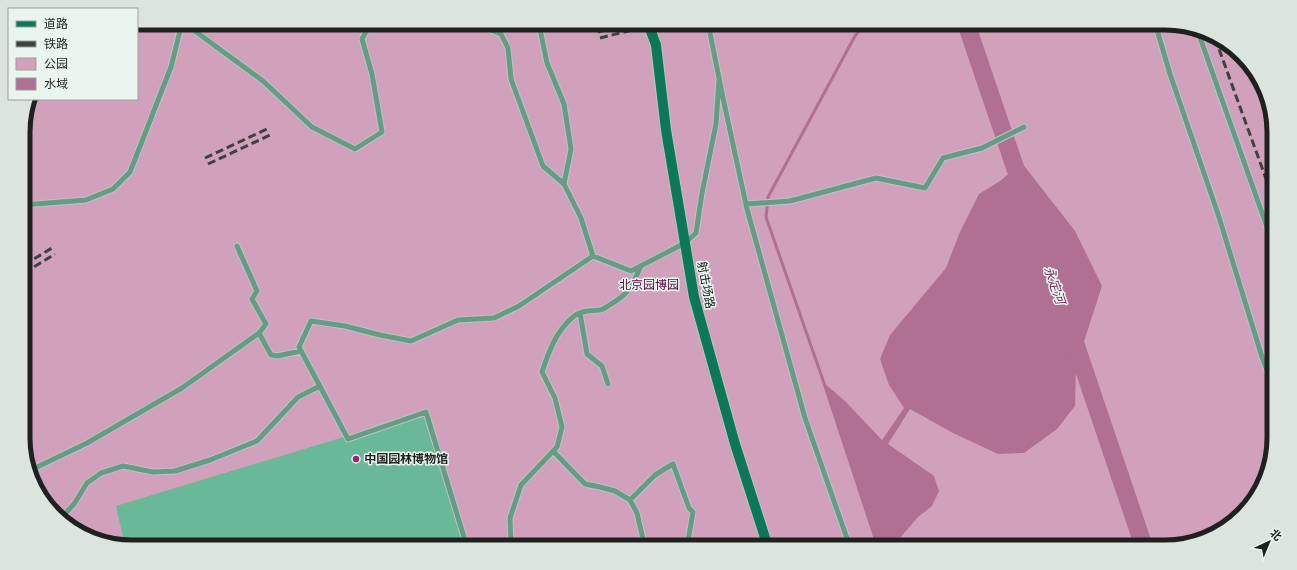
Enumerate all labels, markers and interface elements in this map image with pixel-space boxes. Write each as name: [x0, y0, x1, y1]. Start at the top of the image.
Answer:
legend: [8, 8, 138, 100]
text: 道路: [44, 17, 68, 31]
text: 铁路: [44, 37, 68, 51]
text: 公园: [44, 57, 68, 71]
text: 水域: [44, 77, 68, 91]
street label: 射击场路: [695, 260, 717, 310]
water label: 永定河: [1041, 264, 1069, 309]
park label: 北京园博园: [619, 278, 679, 292]
place label: 中国园林博物馆: [364, 452, 448, 466]
marker: 中国园林博物馆: [351, 454, 361, 464]
north arrow: [1249, 522, 1289, 562]
text: 北: [1267, 527, 1284, 544]

